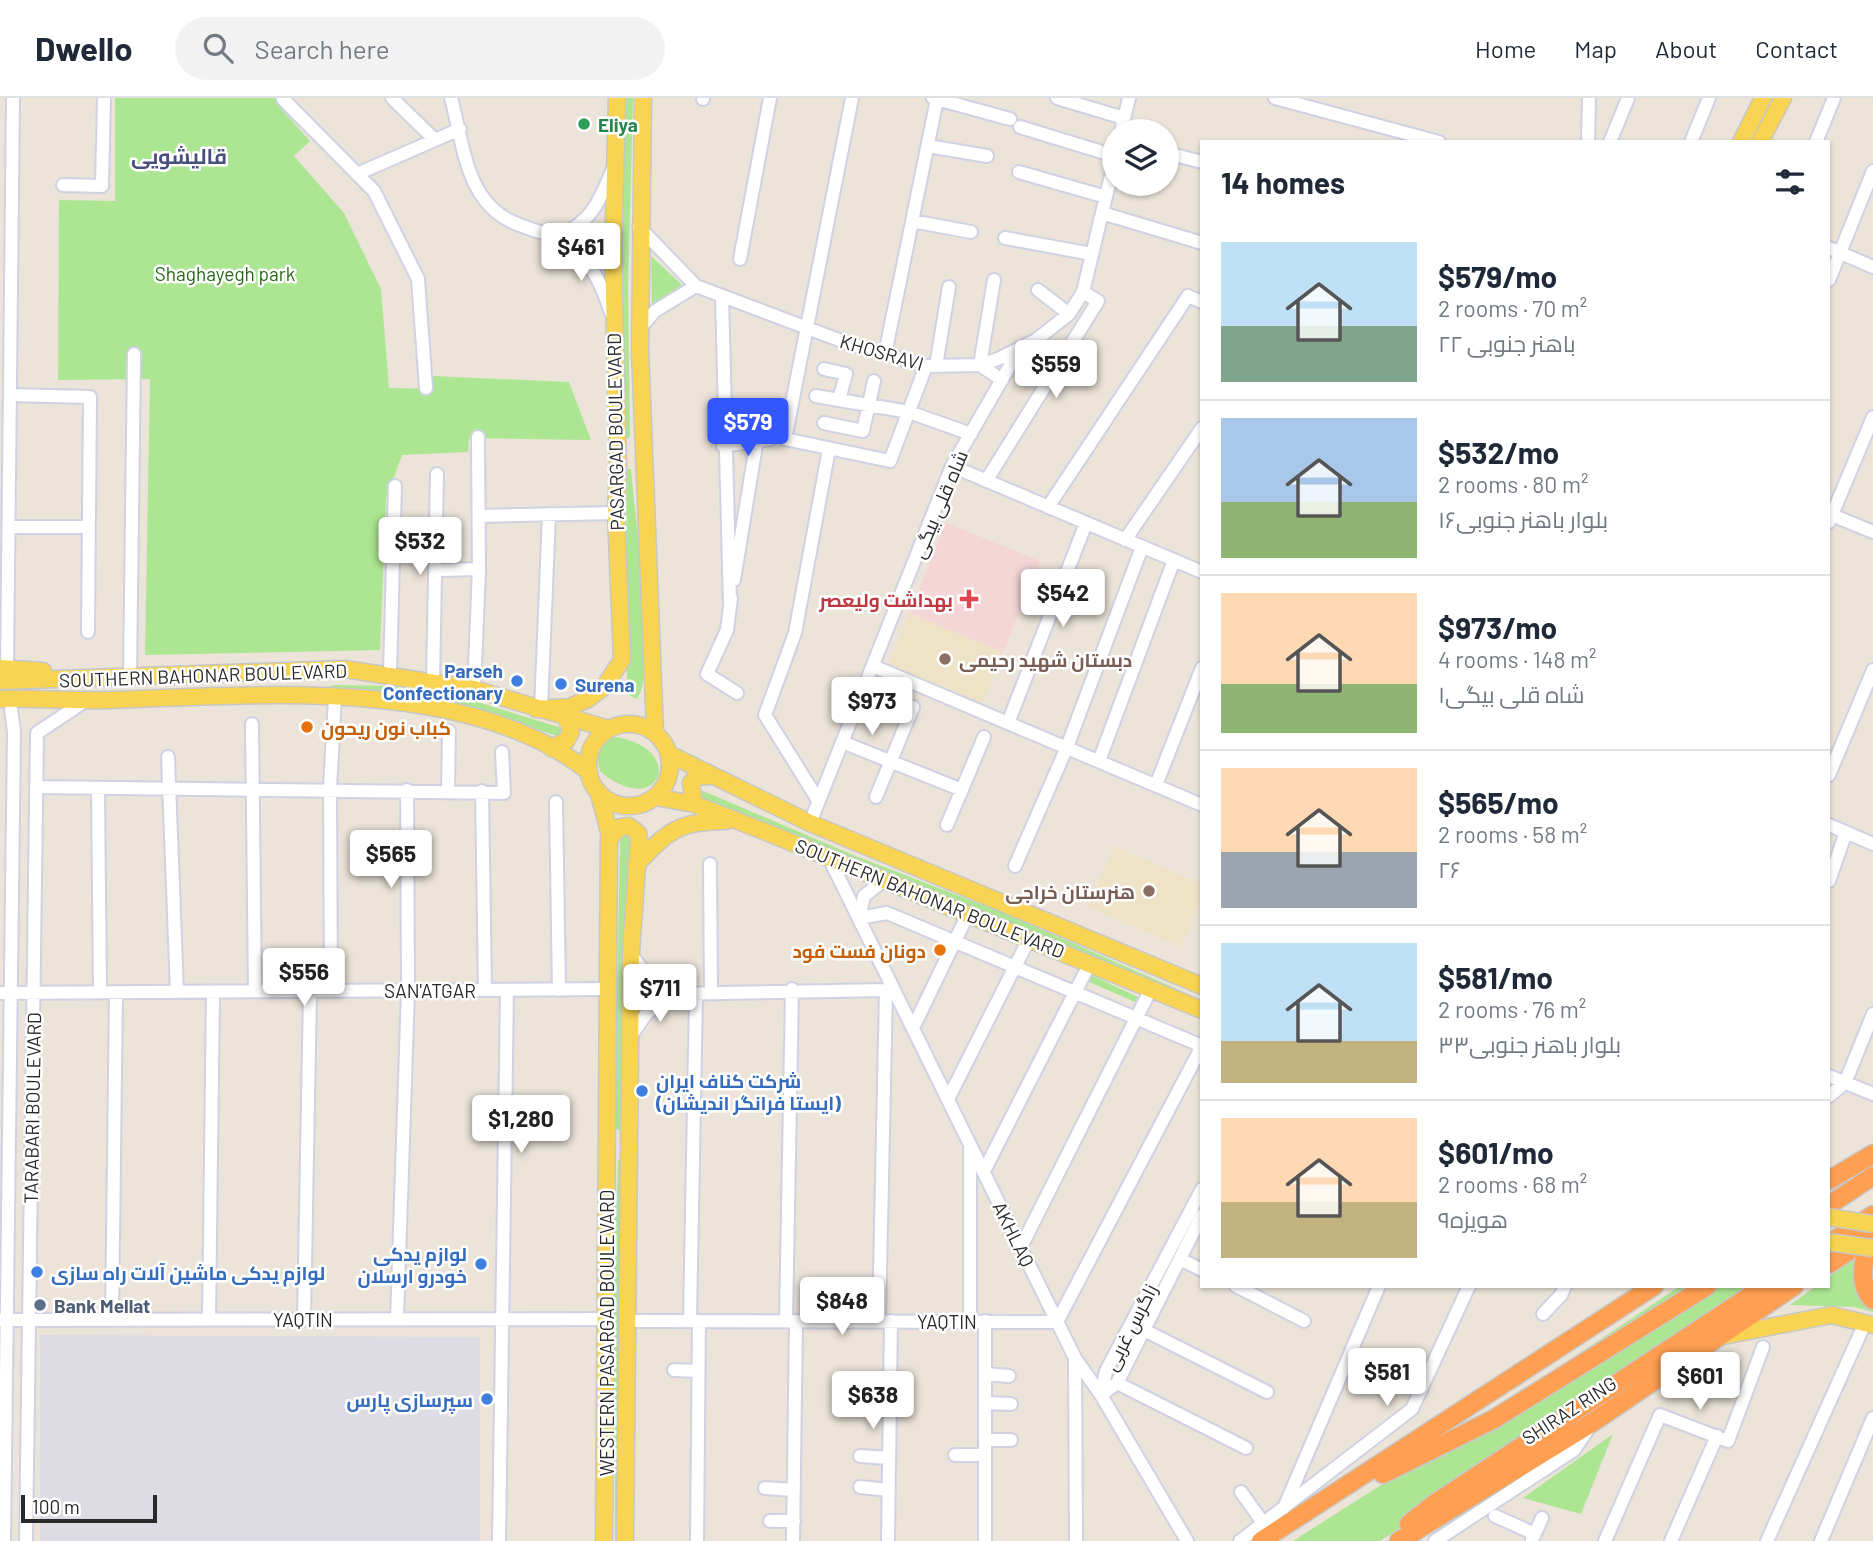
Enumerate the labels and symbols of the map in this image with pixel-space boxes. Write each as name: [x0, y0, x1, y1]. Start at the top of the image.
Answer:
place label: Eliya: [598, 113, 638, 136]
marker: Eliya: [576, 116, 592, 132]
district label: قالیشویی: [131, 143, 227, 170]
pin: $461: [540, 223, 622, 283]
park label: Shaghayegh park: [155, 262, 295, 285]
street label: KHOSRAVI: [837, 329, 927, 375]
street label: PASARGAD BOULEVARD: [602, 333, 628, 531]
pin: $559: [1015, 341, 1097, 400]
pin: $579: [707, 398, 789, 458]
street label: شاه قلی بیگی: [906, 447, 973, 562]
pin: $532: [379, 518, 461, 577]
pin: $542: [1022, 570, 1104, 629]
place label: بهداشت ولیعصر: [818, 588, 953, 612]
marker: بهداشت ولیعصر: [959, 589, 979, 609]
place label: دبستان شهید رحیمی: [959, 648, 1132, 672]
marker: دبستان شهید رحیمی: [937, 651, 953, 667]
street label: SOUTHERN BAHONAR BOULEVARD: [59, 658, 347, 692]
place label: Parseh Confectionary: [383, 659, 503, 704]
marker: Parseh Confectionary: [509, 673, 525, 689]
place label: Surena: [575, 673, 635, 696]
marker: Surena: [553, 676, 569, 692]
pin: $973: [831, 678, 913, 737]
place label: کباب نون ریحون: [321, 716, 451, 740]
marker: کباب نون ریحون: [299, 719, 315, 735]
pin: $565: [350, 830, 432, 890]
street label: SOUTHERN BAHONAR BOULEVARD: [792, 833, 1068, 963]
place label: هنرستان خراجی: [1005, 880, 1135, 904]
marker: هنرستان خراجی: [1141, 883, 1157, 899]
place label: دونان فست فود: [792, 939, 926, 963]
marker: دونان فست فود: [932, 942, 948, 958]
pin: $556: [263, 948, 345, 1008]
pin: $711: [619, 964, 701, 1024]
street label: SAN'ATGAR: [384, 979, 476, 1002]
street label: TARABARI BOULEVARD: [19, 1012, 45, 1204]
place label: شرکت کناف ایران (ایستا فرانگر اندیشان): [655, 1069, 841, 1115]
marker: شرکت کناف ایران (ایستا فرانگر اندیشان): [634, 1083, 650, 1099]
pin: $1,280: [464, 1096, 578, 1155]
street label: WESTERN PASARGAD BOULEVARD: [595, 1190, 618, 1476]
street label: AKHLAQ: [988, 1198, 1040, 1270]
place label: لوازم یدکی خودرو ارسلان: [357, 1242, 467, 1288]
marker: لوازم یدکی خودرو ارسلان: [473, 1256, 489, 1272]
place label: لوازم یدکی ماشین آلات راه سازی: [51, 1261, 325, 1287]
marker: لوازم یدکی ماشین آلات راه سازی: [29, 1264, 45, 1280]
pin: $848: [801, 1278, 883, 1337]
street label: زاگرس غربی: [1098, 1280, 1163, 1375]
place label: Bank Mellat: [54, 1294, 150, 1317]
marker: Bank Mellat: [32, 1297, 48, 1313]
street label: YAQTIN: [273, 1308, 333, 1331]
street label: YAQTIN: [917, 1310, 977, 1333]
pin: $581: [1346, 1348, 1428, 1408]
pin: $601: [1659, 1352, 1741, 1412]
street label: SHIRAZ RING: [1517, 1371, 1621, 1449]
pin: $638: [832, 1372, 914, 1431]
place label: سپرسازی پارس: [346, 1388, 473, 1414]
marker: سپرسازی پارس: [479, 1391, 495, 1407]
scale bar: [21, 1492, 158, 1524]

